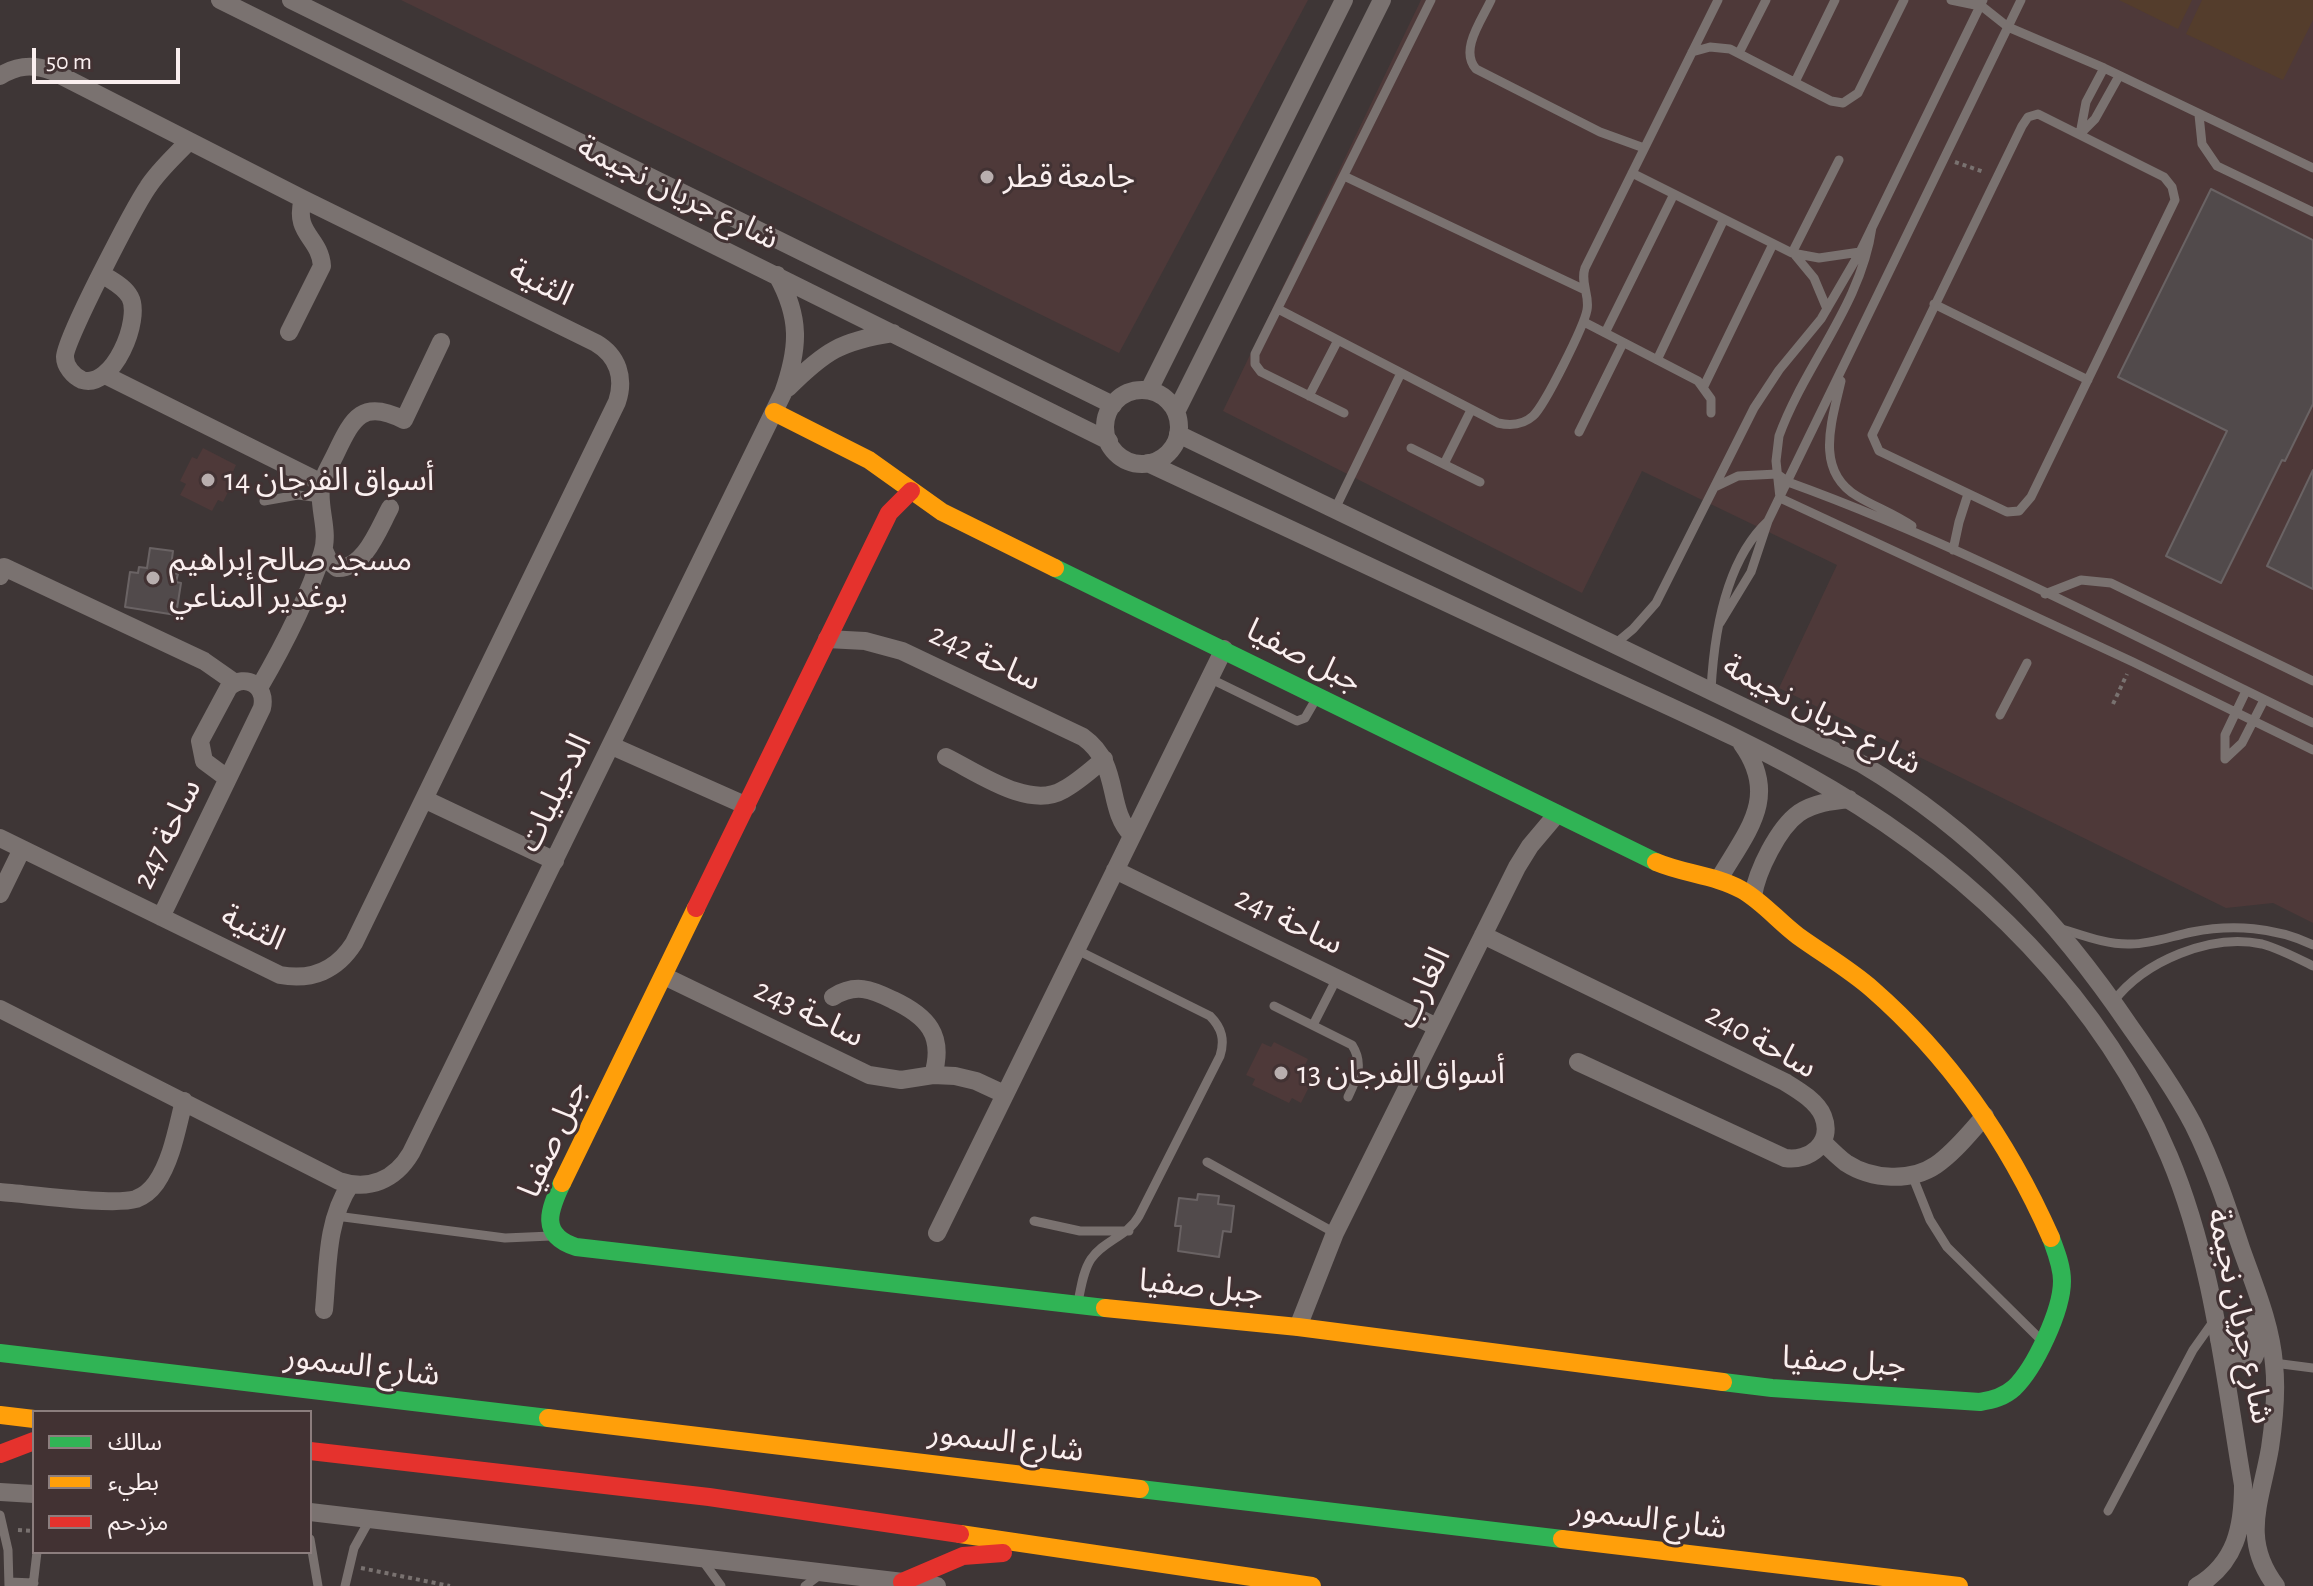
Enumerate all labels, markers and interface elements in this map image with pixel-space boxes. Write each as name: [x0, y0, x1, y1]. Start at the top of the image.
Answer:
scale bar: [36, 32, 184, 82]
text: 50 m: [46, 50, 92, 74]
street label: شارع جريان نجيمة: [571, 128, 785, 258]
place label: جامعة قطر: [1003, 158, 1135, 196]
marker: جامعة قطر: [978, 168, 996, 186]
street label: الثنية: [503, 251, 579, 315]
place label: أسواق الفرجان 14: [224, 461, 434, 499]
marker: أسواق الفرجان 14: [199, 471, 217, 489]
place label: مسجد صالح إبراهيم بوغدير المناعي: [169, 541, 412, 616]
marker: مسجد صالح إبراهيم بوغدير المناعي: [144, 569, 162, 587]
street label: جبل صفيا: [1240, 611, 1368, 701]
street label: ساحة 242: [923, 615, 1047, 699]
street label: شارع جريان نجيمة: [1716, 647, 1928, 783]
street label: الدحيليات: [510, 728, 600, 858]
street label: ساحة 247: [124, 773, 210, 895]
street label: ساحة 241: [1229, 879, 1349, 963]
street label: الثنية: [215, 897, 291, 959]
street label: الغارب: [1387, 941, 1459, 1035]
street label: ساحة 243: [748, 970, 870, 1056]
street label: ساحة 240: [1699, 995, 1823, 1087]
place label: أسواق الفرجان 13: [1297, 1054, 1505, 1092]
marker: أسواق الفرجان 13: [1272, 1064, 1290, 1082]
street label: جبل صفيا: [510, 1074, 596, 1204]
street label: شارع جريان نجيمة: [2198, 1205, 2282, 1427]
street label: جبل صفيا: [1137, 1261, 1265, 1313]
street label: شارع السمور: [282, 1337, 442, 1395]
street label: جبل صفيا: [1781, 1339, 1907, 1385]
legend: [32, 1410, 312, 1554]
street label: شارع السمور: [926, 1413, 1086, 1471]
text: سالك: [108, 1431, 162, 1455]
text: بطيء: [108, 1471, 159, 1495]
street label: شارع السمور: [1569, 1490, 1729, 1548]
text: مزدحم: [108, 1511, 168, 1535]

